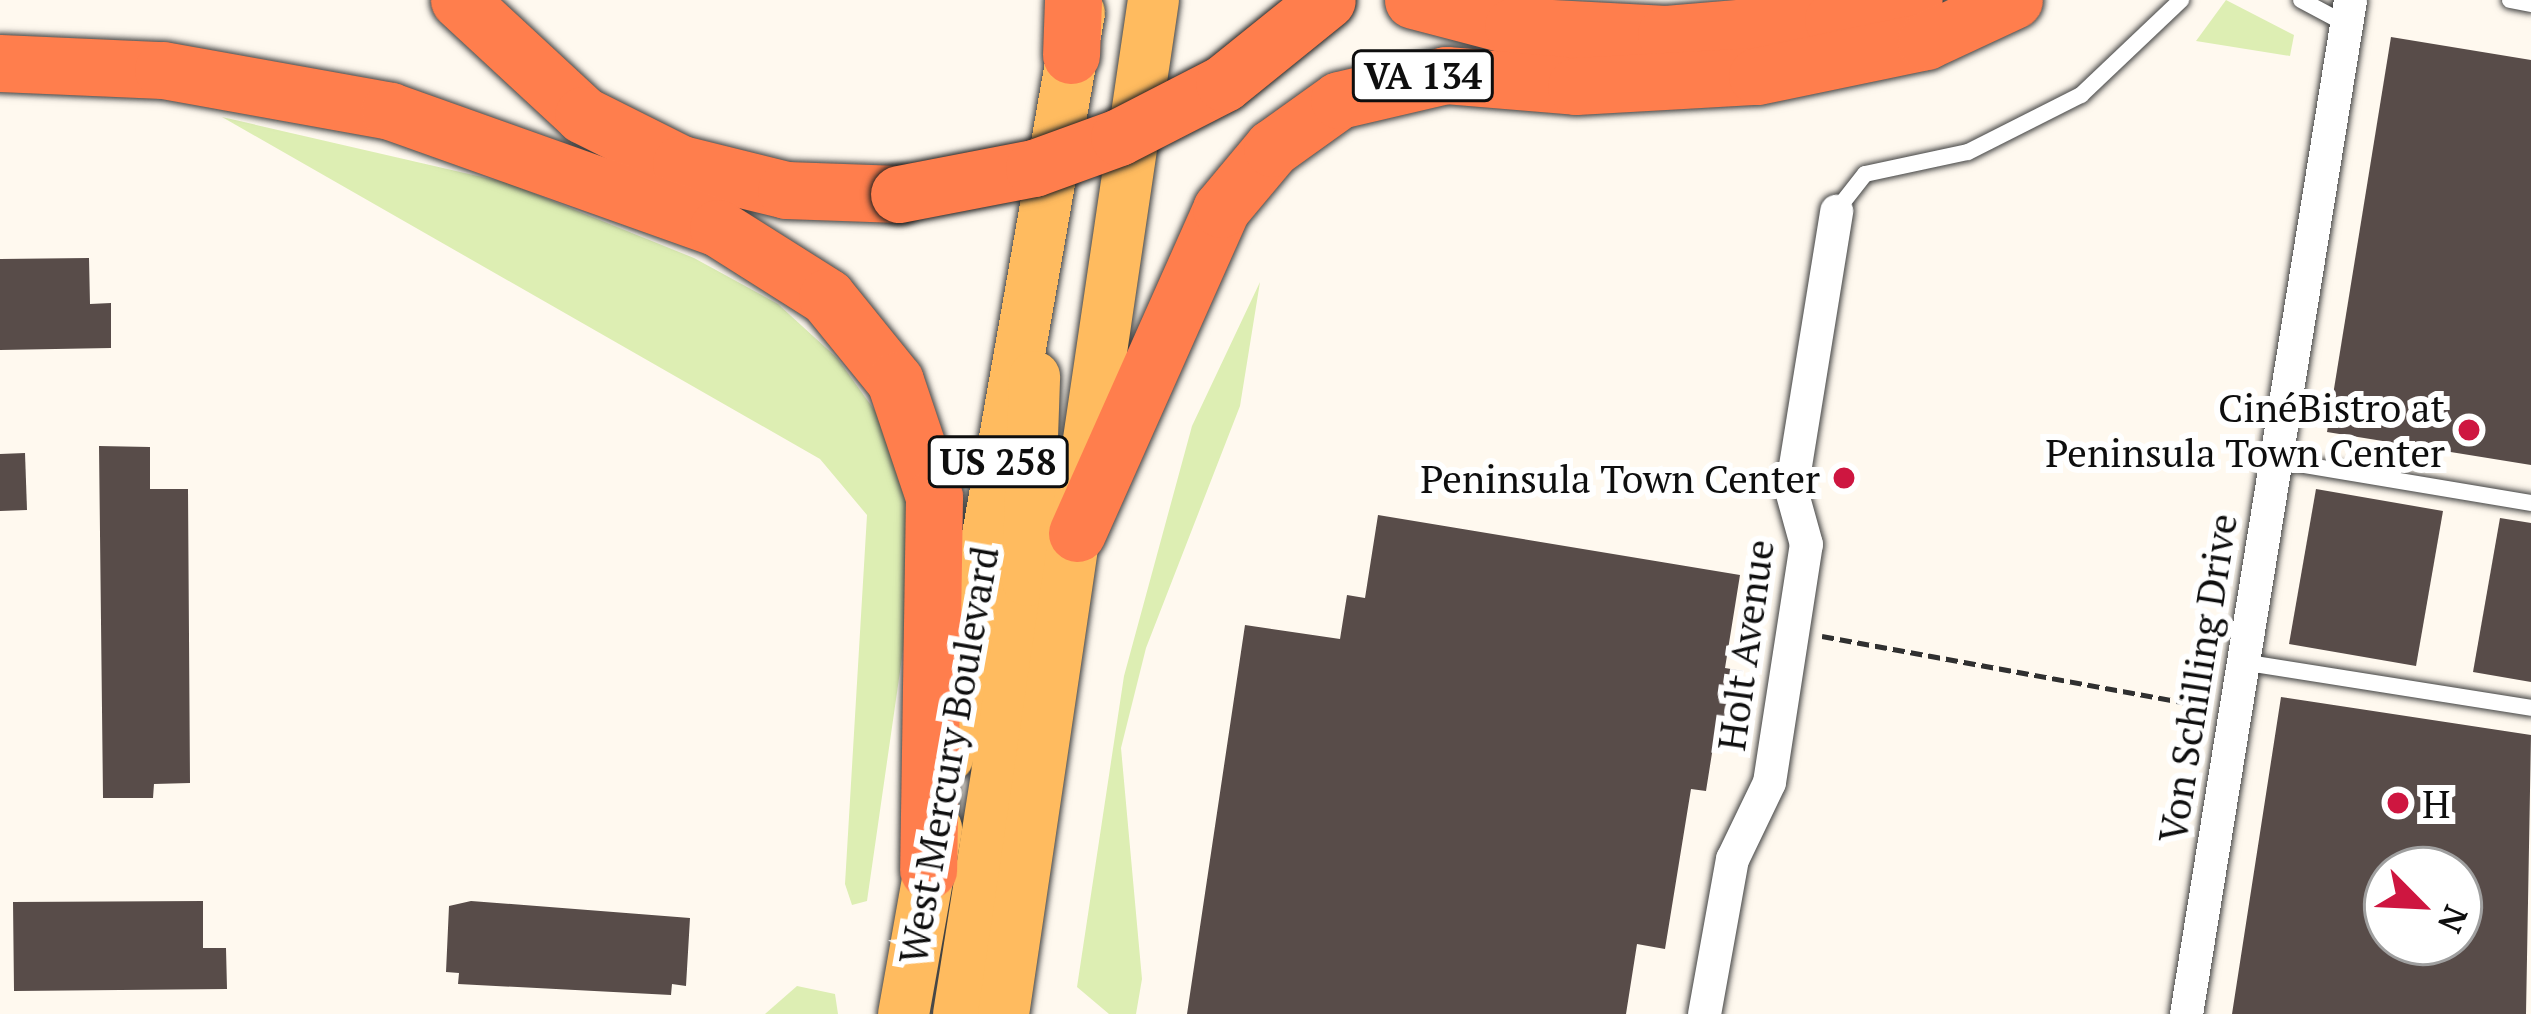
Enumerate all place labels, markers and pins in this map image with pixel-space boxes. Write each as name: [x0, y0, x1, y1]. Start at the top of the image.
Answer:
place label: CinéBistro at Peninsula Town Center: [2045, 385, 2445, 476]
marker: CinéBistro at Peninsula Town Center: [2456, 417, 2482, 443]
place label: Peninsula Town Center: [1420, 455, 1820, 501]
marker: Peninsula Town Center: [1831, 465, 1857, 491]
place label: H: [2422, 780, 2450, 826]
marker: H: [2385, 790, 2411, 816]

